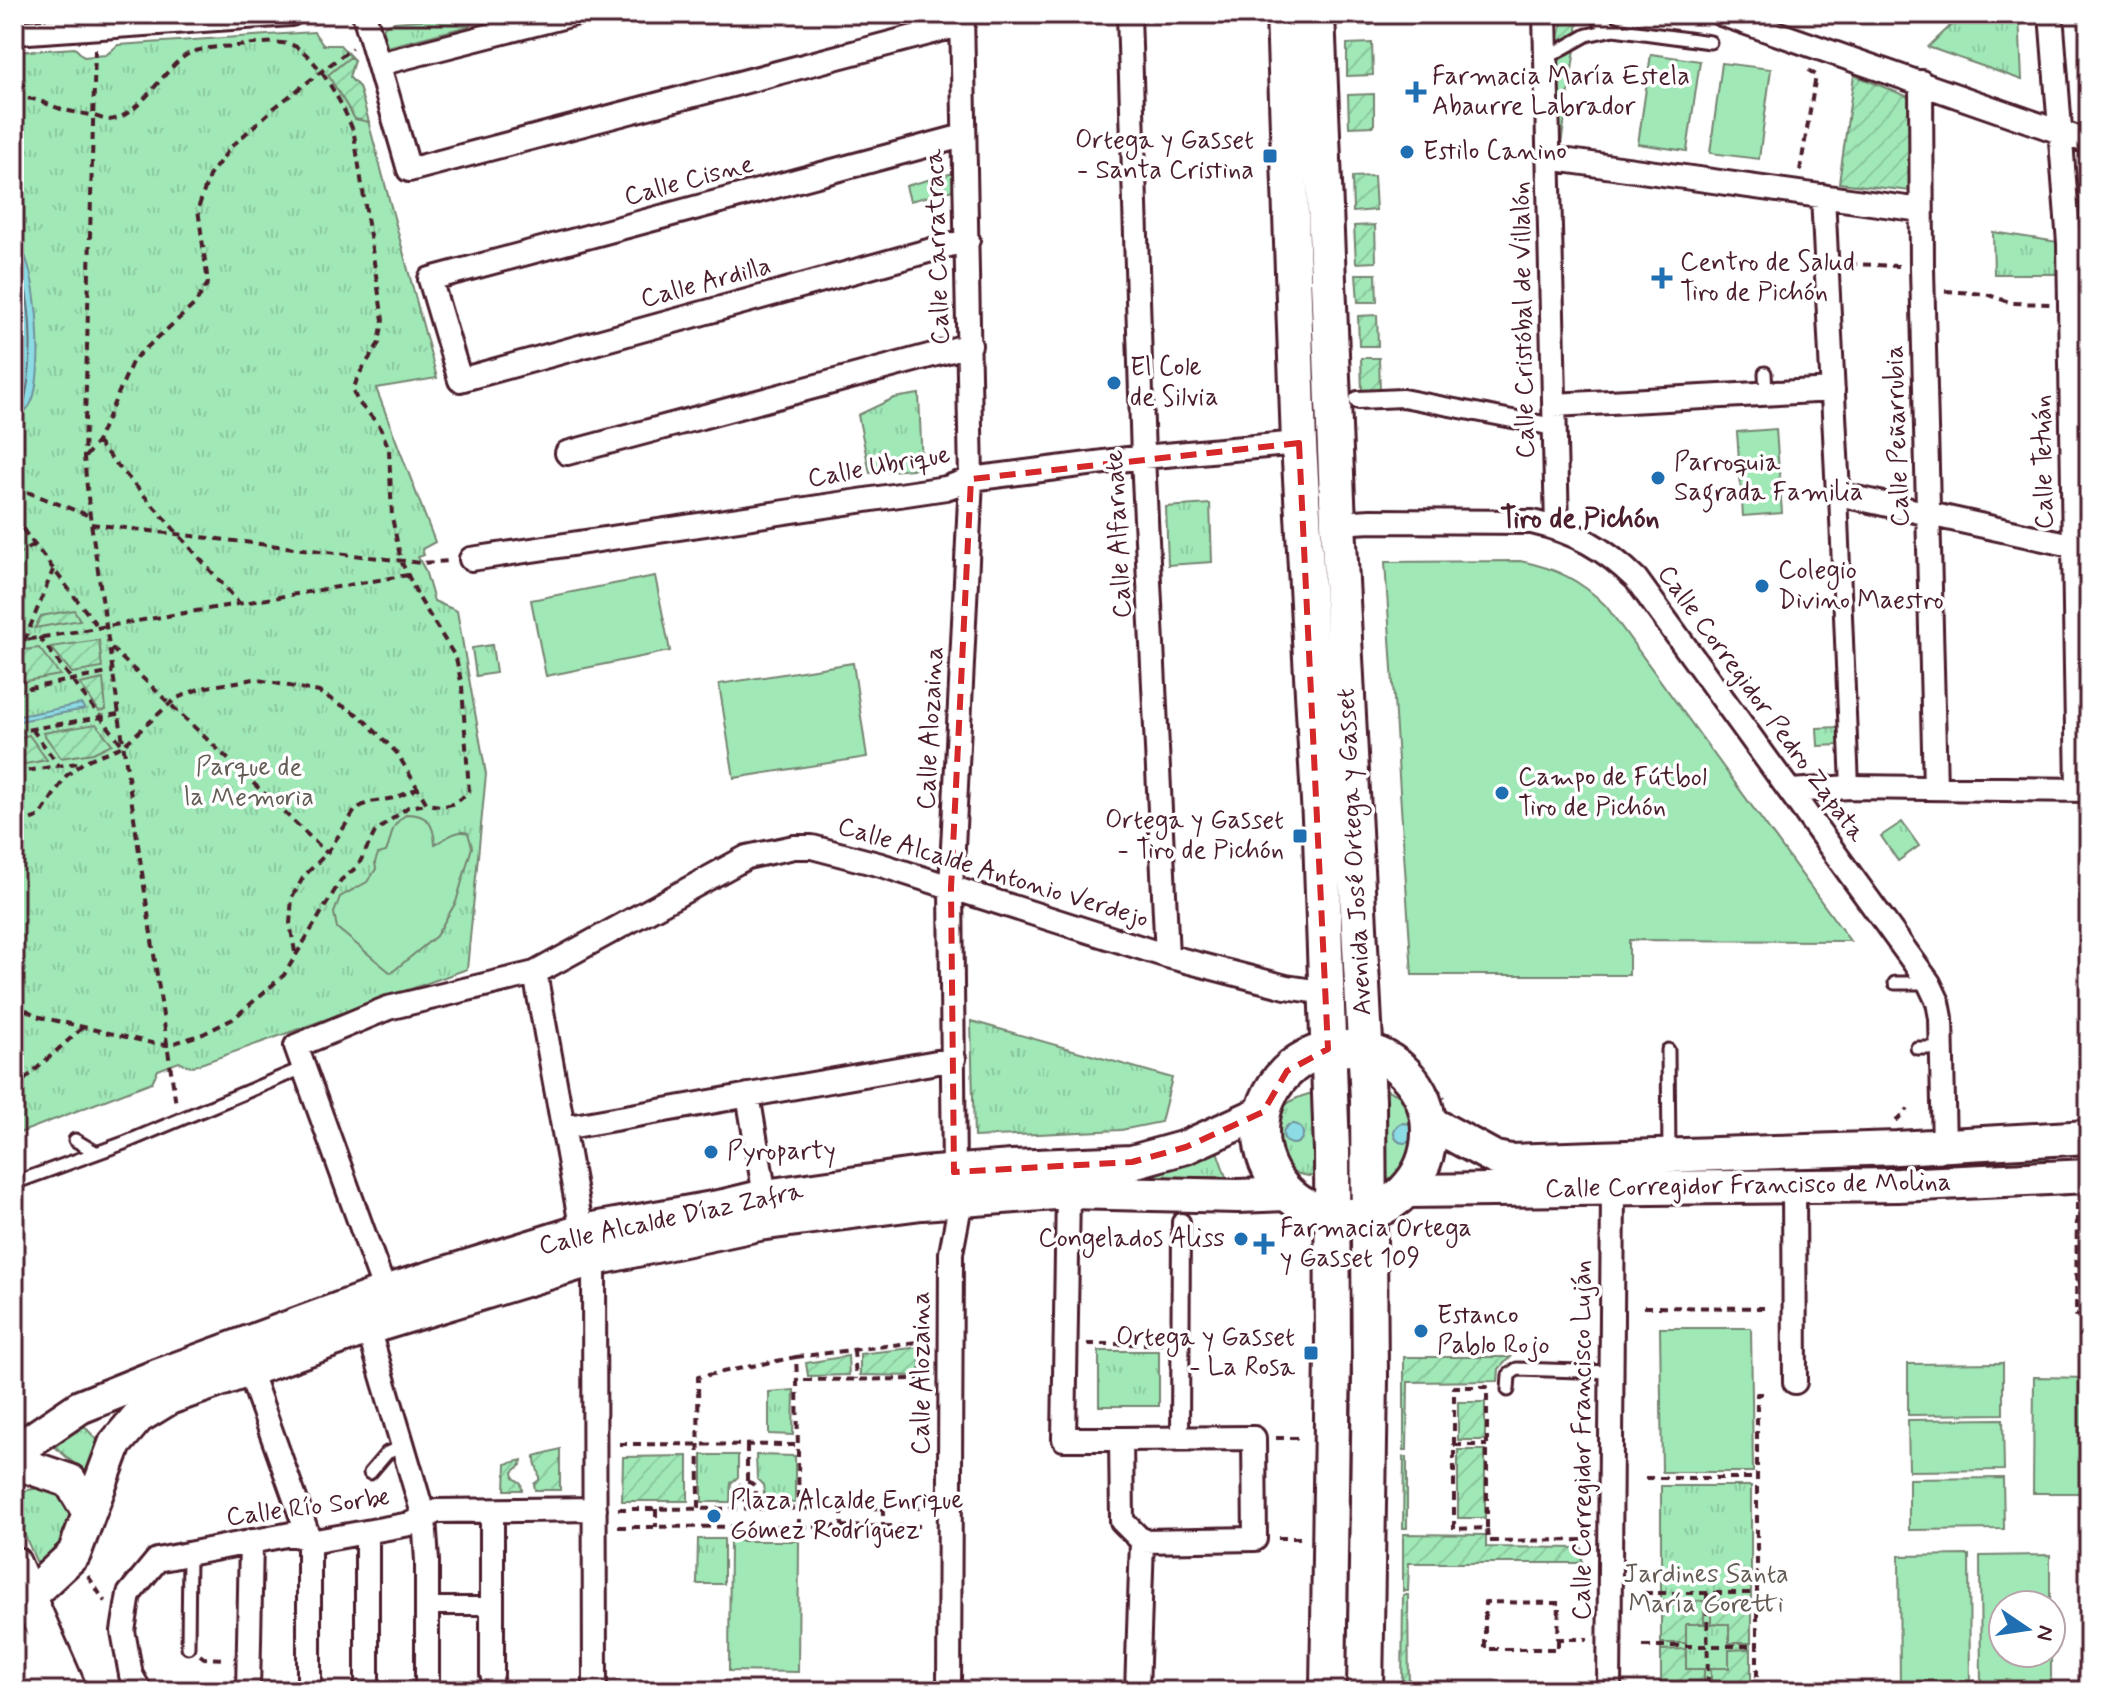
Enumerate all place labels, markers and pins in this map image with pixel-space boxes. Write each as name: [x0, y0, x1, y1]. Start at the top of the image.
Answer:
place label: Farmacia María Estela Abaurre Labrador: [1432, 60, 1690, 124]
marker: Farmacia María Estela Abaurre Labrador: [1407, 83, 1425, 101]
place label: Ortega y Gasset - Santa Cristina: [1075, 124, 1254, 188]
place label: Estilo Canino: [1423, 135, 1567, 169]
marker: Estilo Canino: [1398, 143, 1416, 161]
marker: Ortega y Gasset - Santa Cristina: [1261, 147, 1279, 165]
place label: Centro de Salud Tiro de Pichón: [1680, 246, 1855, 310]
marker: Centro de Salud Tiro de Pichón: [1651, 267, 1673, 289]
place label: El Cole de Silvia: [1130, 351, 1219, 415]
marker: El Cole de Silvia: [1105, 374, 1123, 392]
place label: Parroquia Sagrada Familia: [1674, 446, 1863, 513]
marker: Parroquia Sagrada Familia: [1649, 469, 1667, 487]
place label: Colegio Divino Maestro: [1778, 554, 1944, 618]
marker: Colegio Divino Maestro: [1753, 577, 1771, 595]
place label: Campo de Fútbol Tiro de Pichón: [1518, 761, 1707, 825]
marker: Campo de Fútbol Tiro de Pichón: [1493, 784, 1511, 802]
place label: Ortega y Gasset - Tiro de Pichón: [1105, 804, 1284, 868]
marker: Ortega y Gasset - Tiro de Pichón: [1291, 827, 1309, 845]
place label: Pyroparty: [727, 1135, 836, 1169]
marker: Pyroparty: [702, 1143, 720, 1161]
place label: Farmacia Ortega y Gasset 109: [1280, 1212, 1472, 1276]
place label: Congelados Aliss: [1038, 1222, 1225, 1258]
marker: Congelados Aliss: [1232, 1230, 1250, 1248]
marker: Farmacia Ortega y Gasset 109: [1255, 1235, 1273, 1253]
place label: Estanco Pablo Rojo: [1437, 1299, 1550, 1363]
place label: Ortega y Gasset - La Rosa: [1116, 1321, 1295, 1385]
marker: Estanco Pablo Rojo: [1412, 1322, 1430, 1340]
marker: Ortega y Gasset - La Rosa: [1302, 1344, 1320, 1362]
place label: Plaza Alcalde Enrique Gómez Rodríguez: [730, 1484, 964, 1548]
marker: Plaza Alcalde Enrique Gómez Rodríguez: [705, 1507, 723, 1525]

